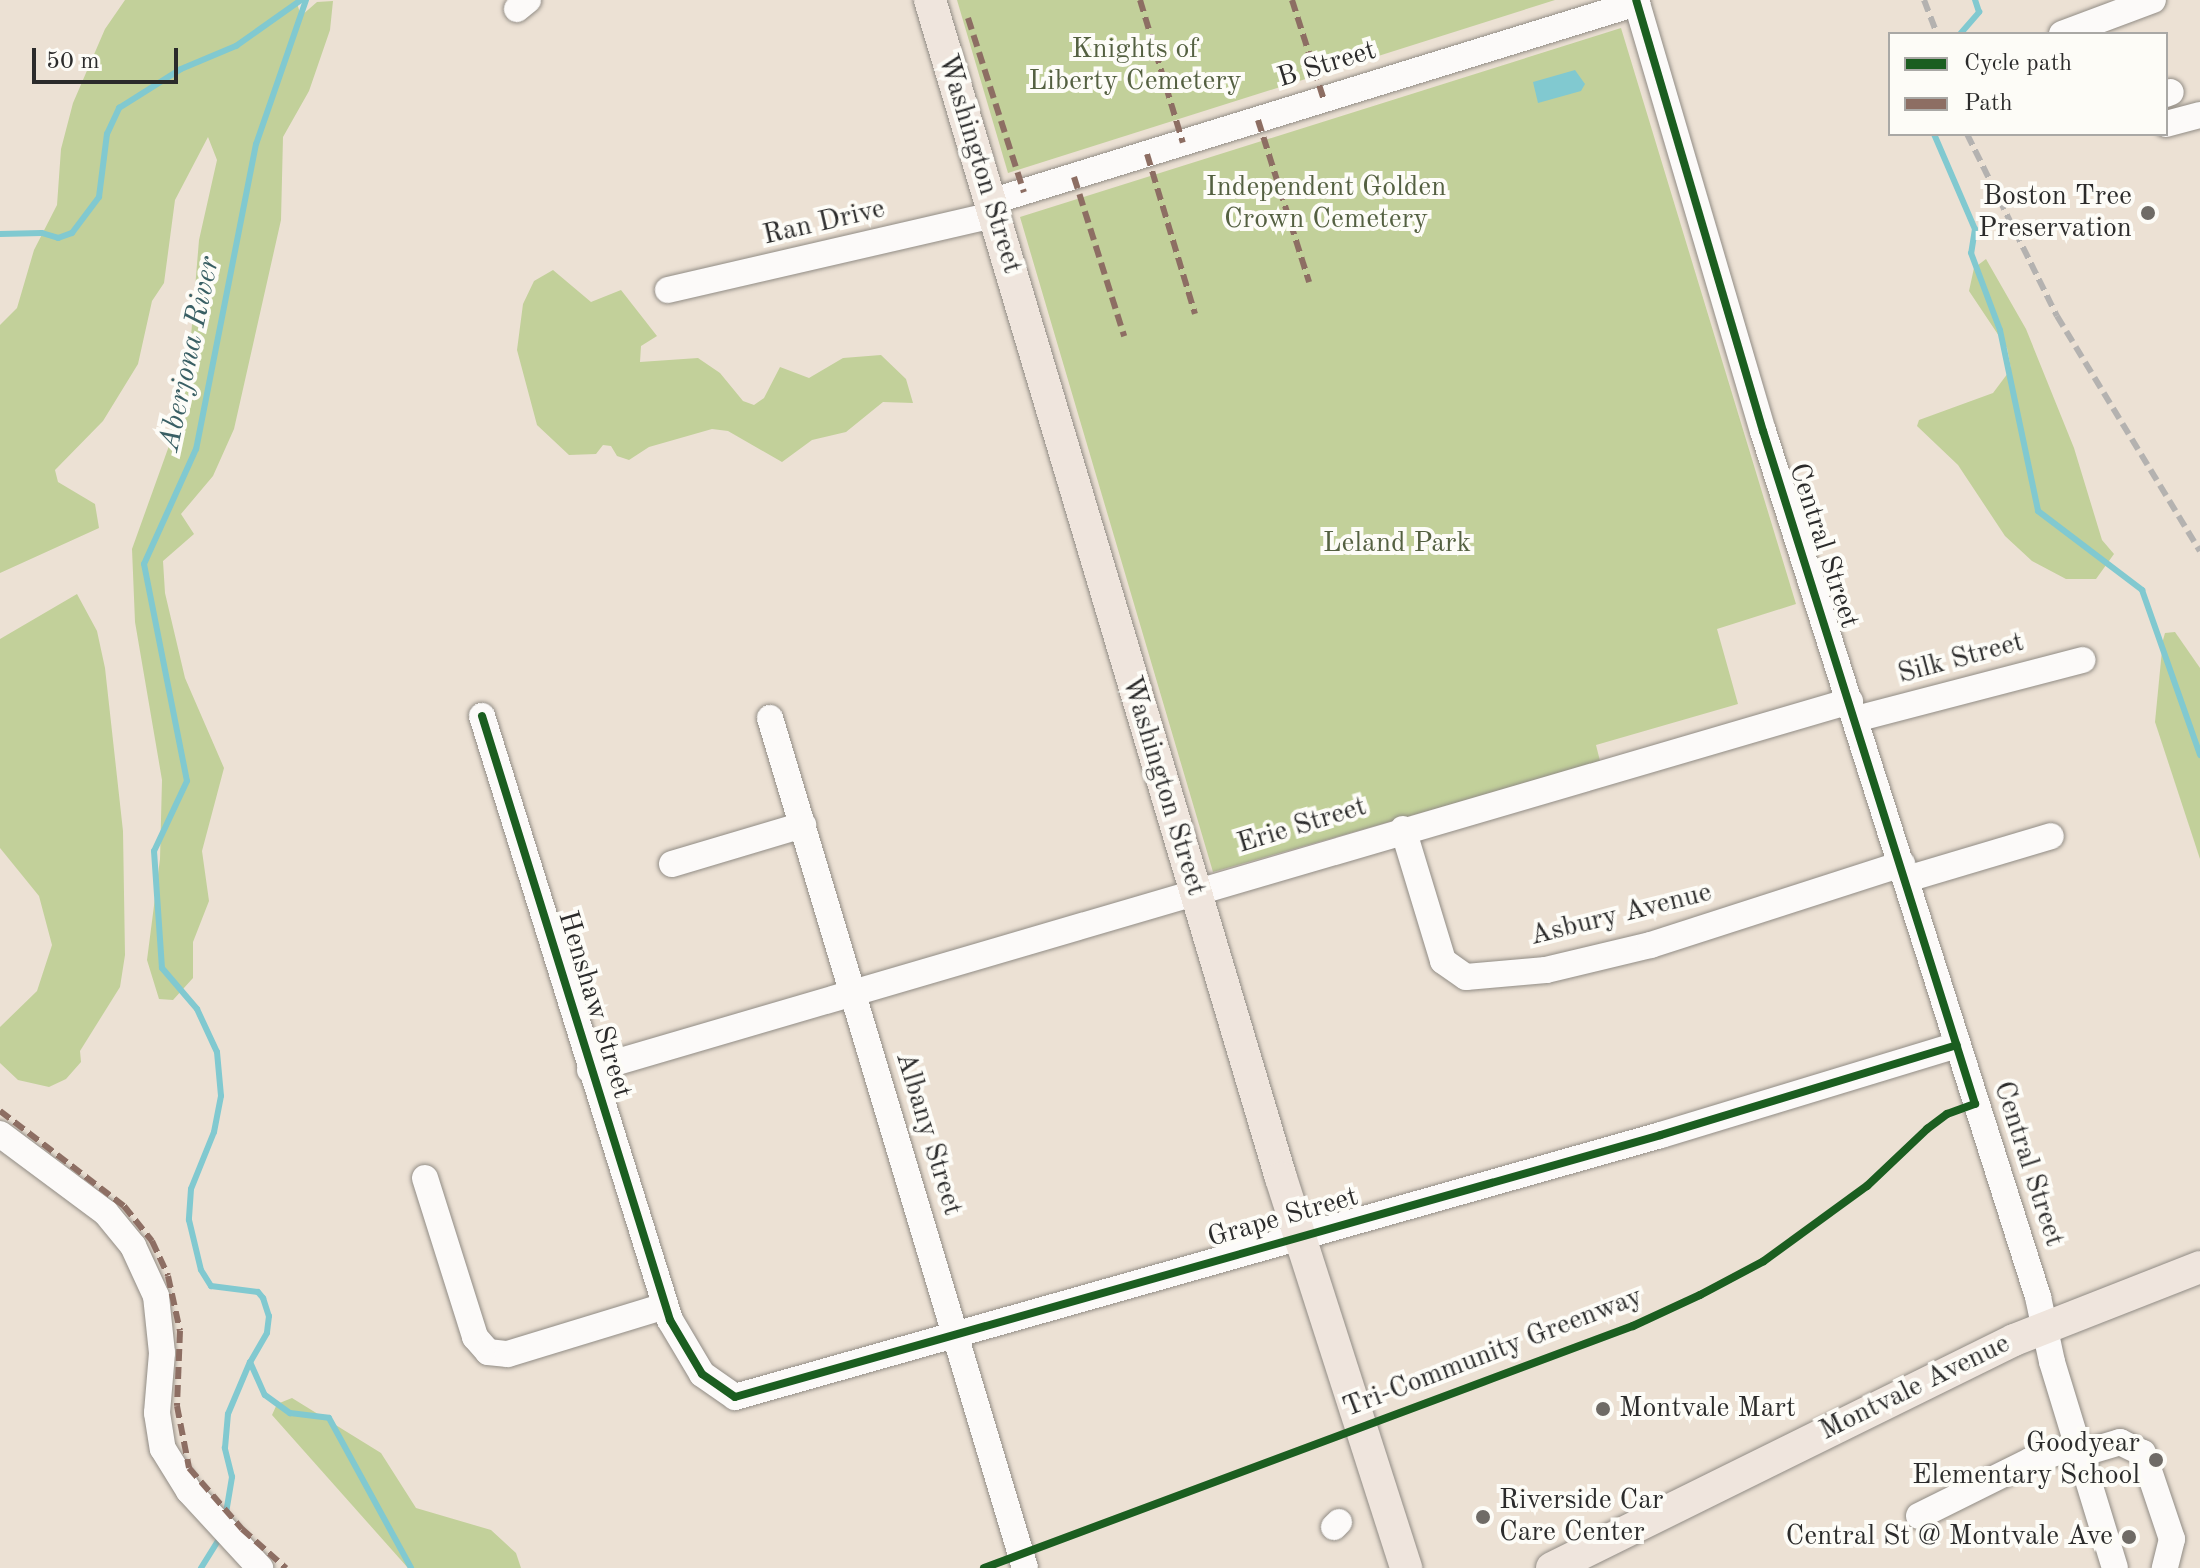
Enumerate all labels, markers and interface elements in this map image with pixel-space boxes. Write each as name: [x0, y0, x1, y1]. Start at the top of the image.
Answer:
scale bar: [36, 32, 182, 82]
legend: [1888, 32, 2168, 136]
park label: Knights of Liberty Cemetery: [1028, 33, 1242, 99]
street label: B Street: [1274, 34, 1380, 96]
text: 50 m: [46, 50, 100, 74]
street label: Washington Street: [930, 50, 1028, 278]
text: Cycle path: [1964, 52, 2072, 76]
text: Path: [1964, 92, 2013, 116]
park label: Independent Golden Crown Cemetery: [1206, 171, 1446, 237]
place label: Boston Tree Preservation: [1978, 180, 2132, 246]
street label: Ran Drive: [760, 193, 888, 253]
marker: Boston Tree Preservation: [2139, 204, 2157, 222]
water label: Aberjona River: [152, 254, 228, 454]
street label: Central Street: [1781, 459, 1865, 633]
park label: Leland Park: [1323, 527, 1471, 561]
street label: Silk Street: [1894, 626, 2028, 692]
street label: Washington Street: [1114, 672, 1212, 900]
street label: Erie Street: [1233, 790, 1371, 862]
street label: Asbury Avenue: [1527, 876, 1715, 954]
street label: Henshaw Street: [550, 907, 638, 1103]
street label: Albany Street: [887, 1048, 969, 1220]
street label: Central Street: [1986, 1077, 2070, 1251]
street label: Grape Street: [1204, 1181, 1362, 1255]
street label: Tri-Community Greenway: [1338, 1280, 1648, 1426]
street label: Montvale Avenue: [1814, 1327, 2016, 1449]
place label: Montvale Mart: [1619, 1392, 1796, 1426]
marker: Montvale Mart: [1594, 1400, 1612, 1418]
place label: Goodyear Elementary School: [1912, 1427, 2140, 1493]
marker: Goodyear Elementary School: [2147, 1451, 2165, 1469]
place label: Riverside Car Care Center: [1499, 1484, 1664, 1550]
marker: Riverside Car Care Center: [1474, 1508, 1492, 1526]
place label: Central St @ Montvale Ave: [1786, 1520, 2113, 1554]
marker: Central St @ Montvale Ave: [2120, 1528, 2138, 1546]

